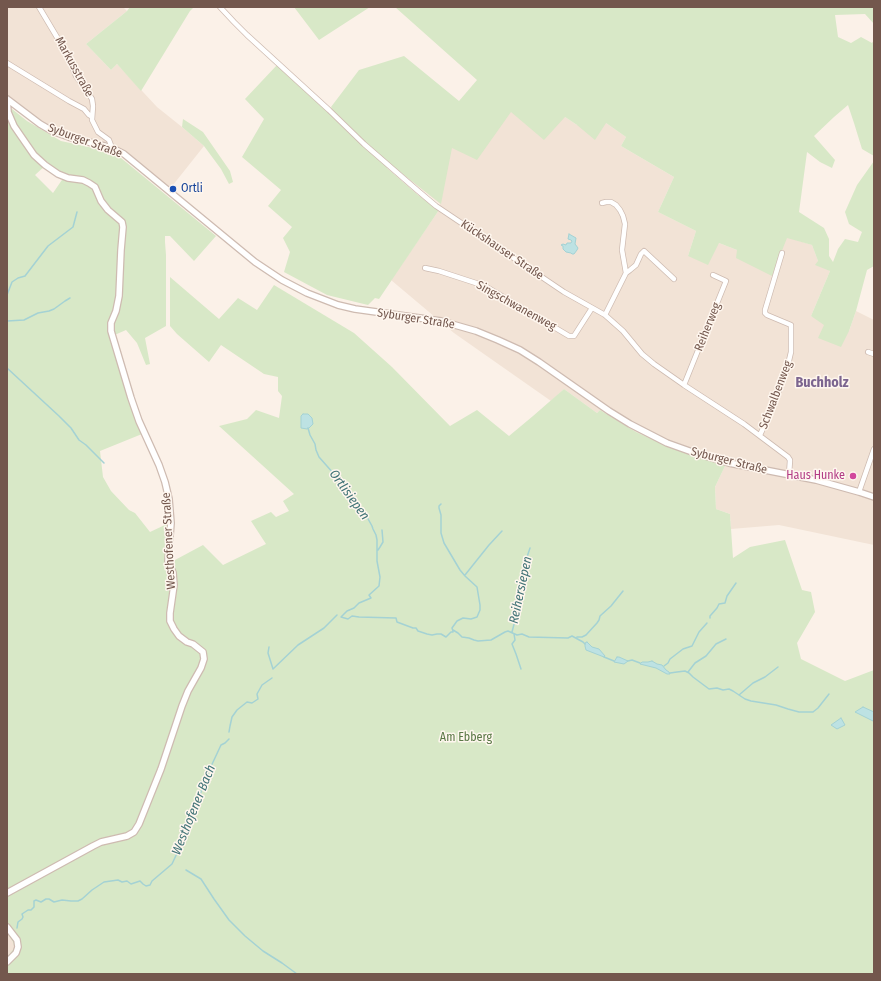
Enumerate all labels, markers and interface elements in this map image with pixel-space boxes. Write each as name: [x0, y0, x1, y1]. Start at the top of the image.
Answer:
street label: Markusstraße: [52, 34, 96, 100]
street label: Syburger Straße: [46, 121, 124, 161]
place label: Ortli: [181, 182, 203, 196]
marker: Ortli: [168, 184, 178, 194]
street label: Kückshauser Straße: [458, 217, 546, 283]
street label: Singschwanenweg: [474, 278, 558, 334]
street label: Reiherweg: [692, 301, 724, 353]
street label: Syburger Straße: [376, 306, 456, 332]
street label: Schwalbenweg: [756, 359, 796, 431]
district label: Buchholz: [795, 375, 849, 391]
street label: Syburger Straße: [689, 445, 769, 477]
water label: Ortlisiepen: [326, 467, 372, 523]
place label: Haus Hunke: [786, 469, 845, 483]
marker: Haus Hunke: [848, 471, 858, 481]
street label: Westhofener Straße: [159, 492, 179, 590]
water label: Reihersiepen: [506, 555, 536, 625]
park label: Am Ebberg: [440, 731, 492, 745]
water label: Westhofener Bach: [169, 763, 219, 857]

